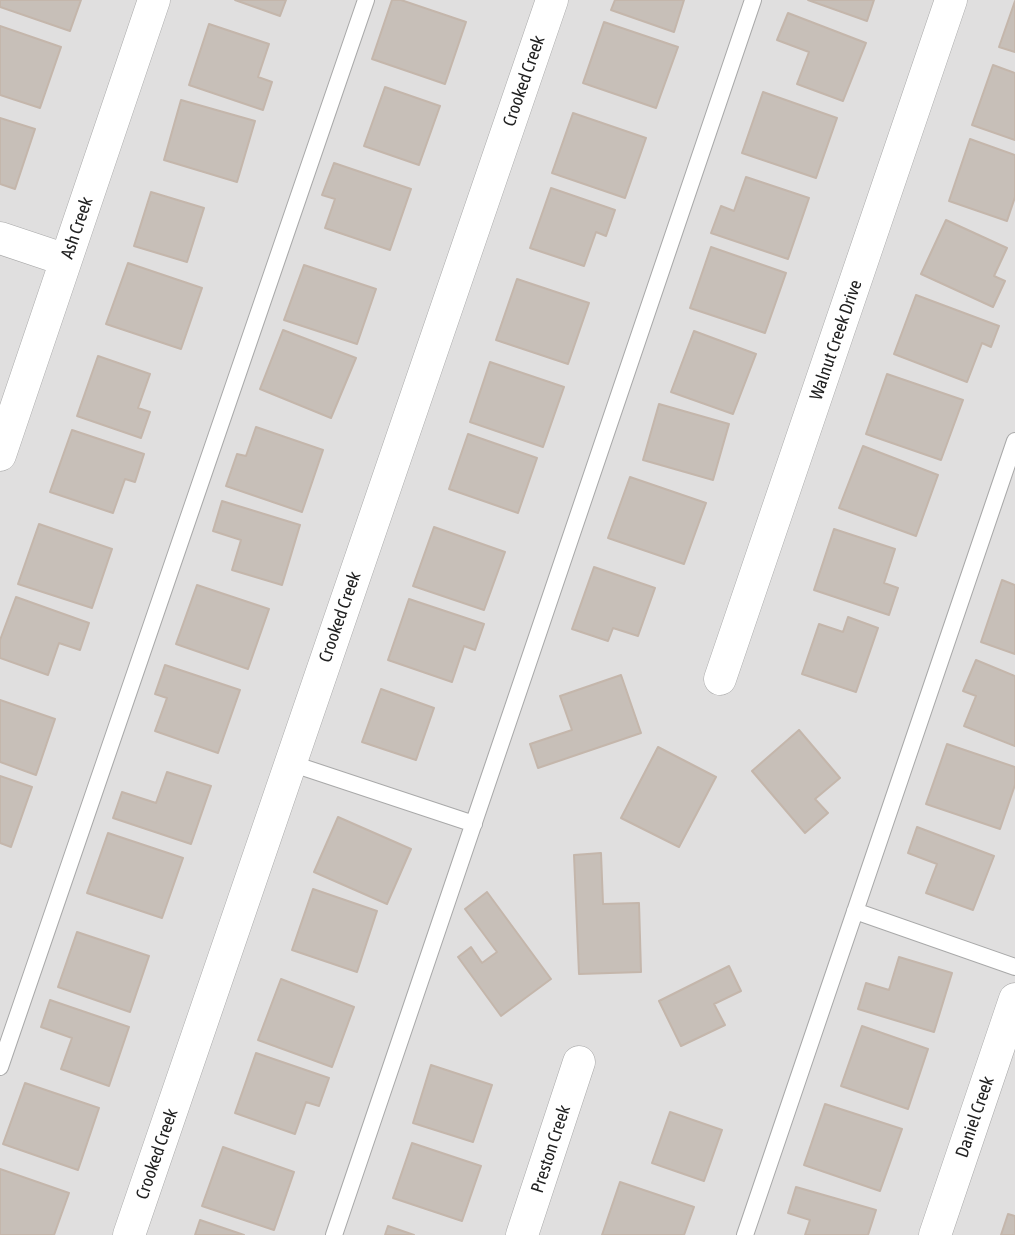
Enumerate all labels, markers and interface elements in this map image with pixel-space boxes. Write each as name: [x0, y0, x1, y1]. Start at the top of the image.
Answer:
street label: Crooked Creek: [498, 33, 550, 129]
street label: Ash Creek: [56, 194, 98, 262]
street label: Walnut Creek Drive: [805, 277, 867, 403]
street label: Crooked Creek: [314, 569, 366, 665]
street label: Daniel Creek: [951, 1074, 999, 1160]
street label: Preston Creek: [527, 1102, 575, 1196]
street label: Crooked Creek: [131, 1106, 183, 1202]

